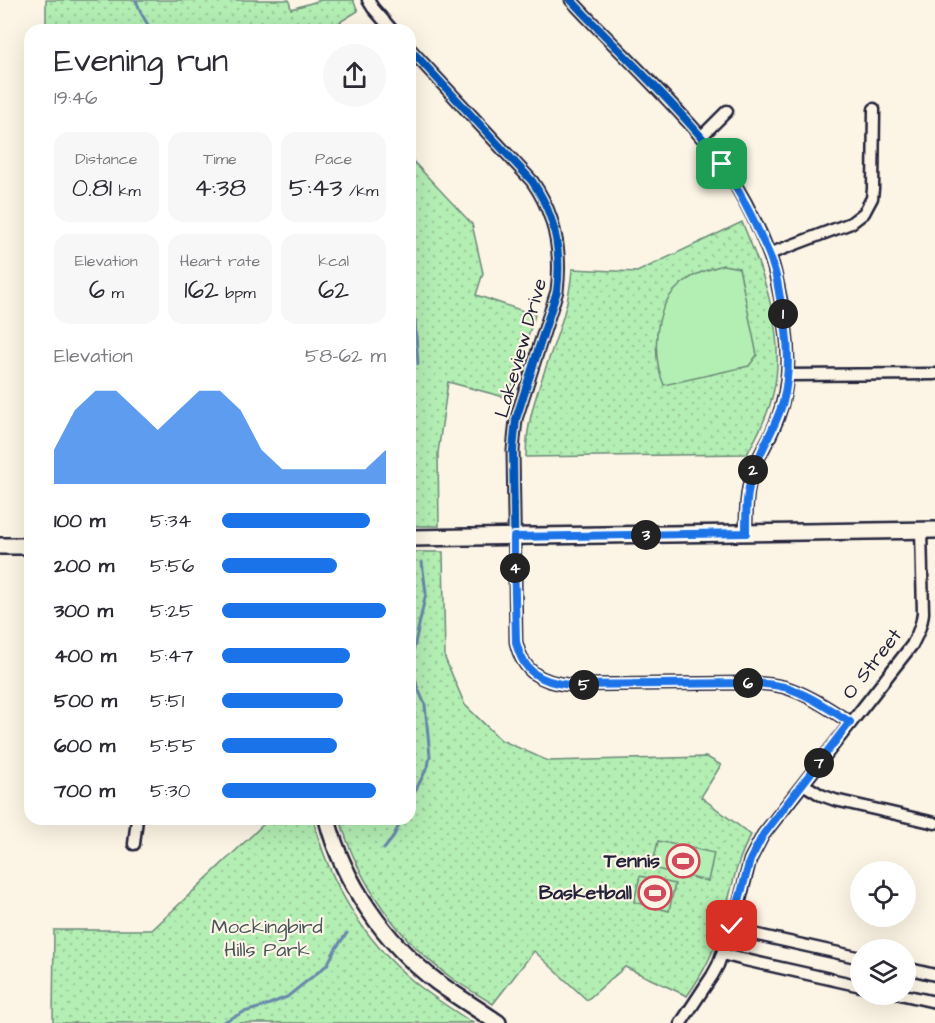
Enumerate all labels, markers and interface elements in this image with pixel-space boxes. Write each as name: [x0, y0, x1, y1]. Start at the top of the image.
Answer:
text: Evening run: [54, 38, 228, 84]
button: share: [323, 44, 386, 107]
text: 19:46: [54, 84, 97, 112]
pin: [696, 138, 747, 189]
icon: arrive: [705, 147, 738, 180]
text: Distance: [75, 148, 137, 170]
text: Time: [203, 148, 237, 170]
text: Pace: [315, 148, 352, 170]
text: 0.81: [72, 170, 112, 206]
text: 4:38: [194, 170, 246, 206]
text: 5:43: [289, 170, 343, 206]
text: km: [112, 180, 141, 202]
text: /km: [343, 180, 378, 202]
text: Elevation: [75, 250, 138, 272]
text: Heart rate: [180, 250, 260, 272]
text: kcal: [318, 250, 349, 272]
text: 6: [89, 272, 105, 308]
text: 162: [184, 272, 219, 308]
text: 62: [318, 272, 349, 308]
street label: Lakeview Drive: [488, 275, 554, 421]
text: m: [105, 282, 124, 304]
text: bpm: [219, 282, 256, 304]
pin: 1: [768, 299, 798, 329]
text: 1: [782, 303, 784, 325]
text: Elevation: [54, 342, 133, 370]
text: 58–62 m: [305, 342, 386, 370]
pin: 2: [738, 455, 768, 485]
text: 2: [748, 459, 758, 481]
text: 100 m: [54, 507, 105, 535]
text: 5:34: [150, 507, 191, 535]
pin: 3: [631, 520, 661, 550]
text: 3: [642, 524, 650, 546]
text: 200 m: [54, 552, 114, 580]
text: 5:56: [150, 552, 194, 580]
pin: 4: [500, 553, 530, 583]
text: 4: [510, 557, 520, 579]
text: 300 m: [54, 597, 113, 625]
text: 5:25: [150, 597, 193, 625]
street label: O Street: [835, 623, 909, 705]
text: 400 m: [54, 642, 116, 670]
text: 5:47: [150, 642, 193, 670]
pin: 6: [733, 668, 763, 698]
pin: 5: [569, 670, 599, 700]
text: 6: [743, 672, 753, 694]
text: 5: [578, 674, 590, 696]
text: 500 m: [54, 687, 117, 715]
text: 5:51: [150, 687, 184, 715]
text: 600 m: [54, 732, 115, 760]
text: 5:55: [150, 732, 196, 760]
pin: 7: [804, 748, 834, 778]
text: 7: [814, 752, 824, 774]
text: 700 m: [54, 777, 115, 805]
text: 5:30: [150, 777, 190, 805]
sports icon: Tennis: [665, 843, 701, 879]
place label: Tennis: [603, 847, 660, 875]
map controls: [850, 861, 916, 1005]
button: locate: [850, 861, 916, 927]
sports icon: Basketball: [637, 875, 673, 911]
place label: Basketball: [539, 879, 632, 907]
pin: [706, 900, 757, 951]
icon: check: [715, 909, 748, 942]
park label: Mockingbird Hills Park: [211, 913, 323, 964]
button: layers: [850, 939, 916, 1005]

